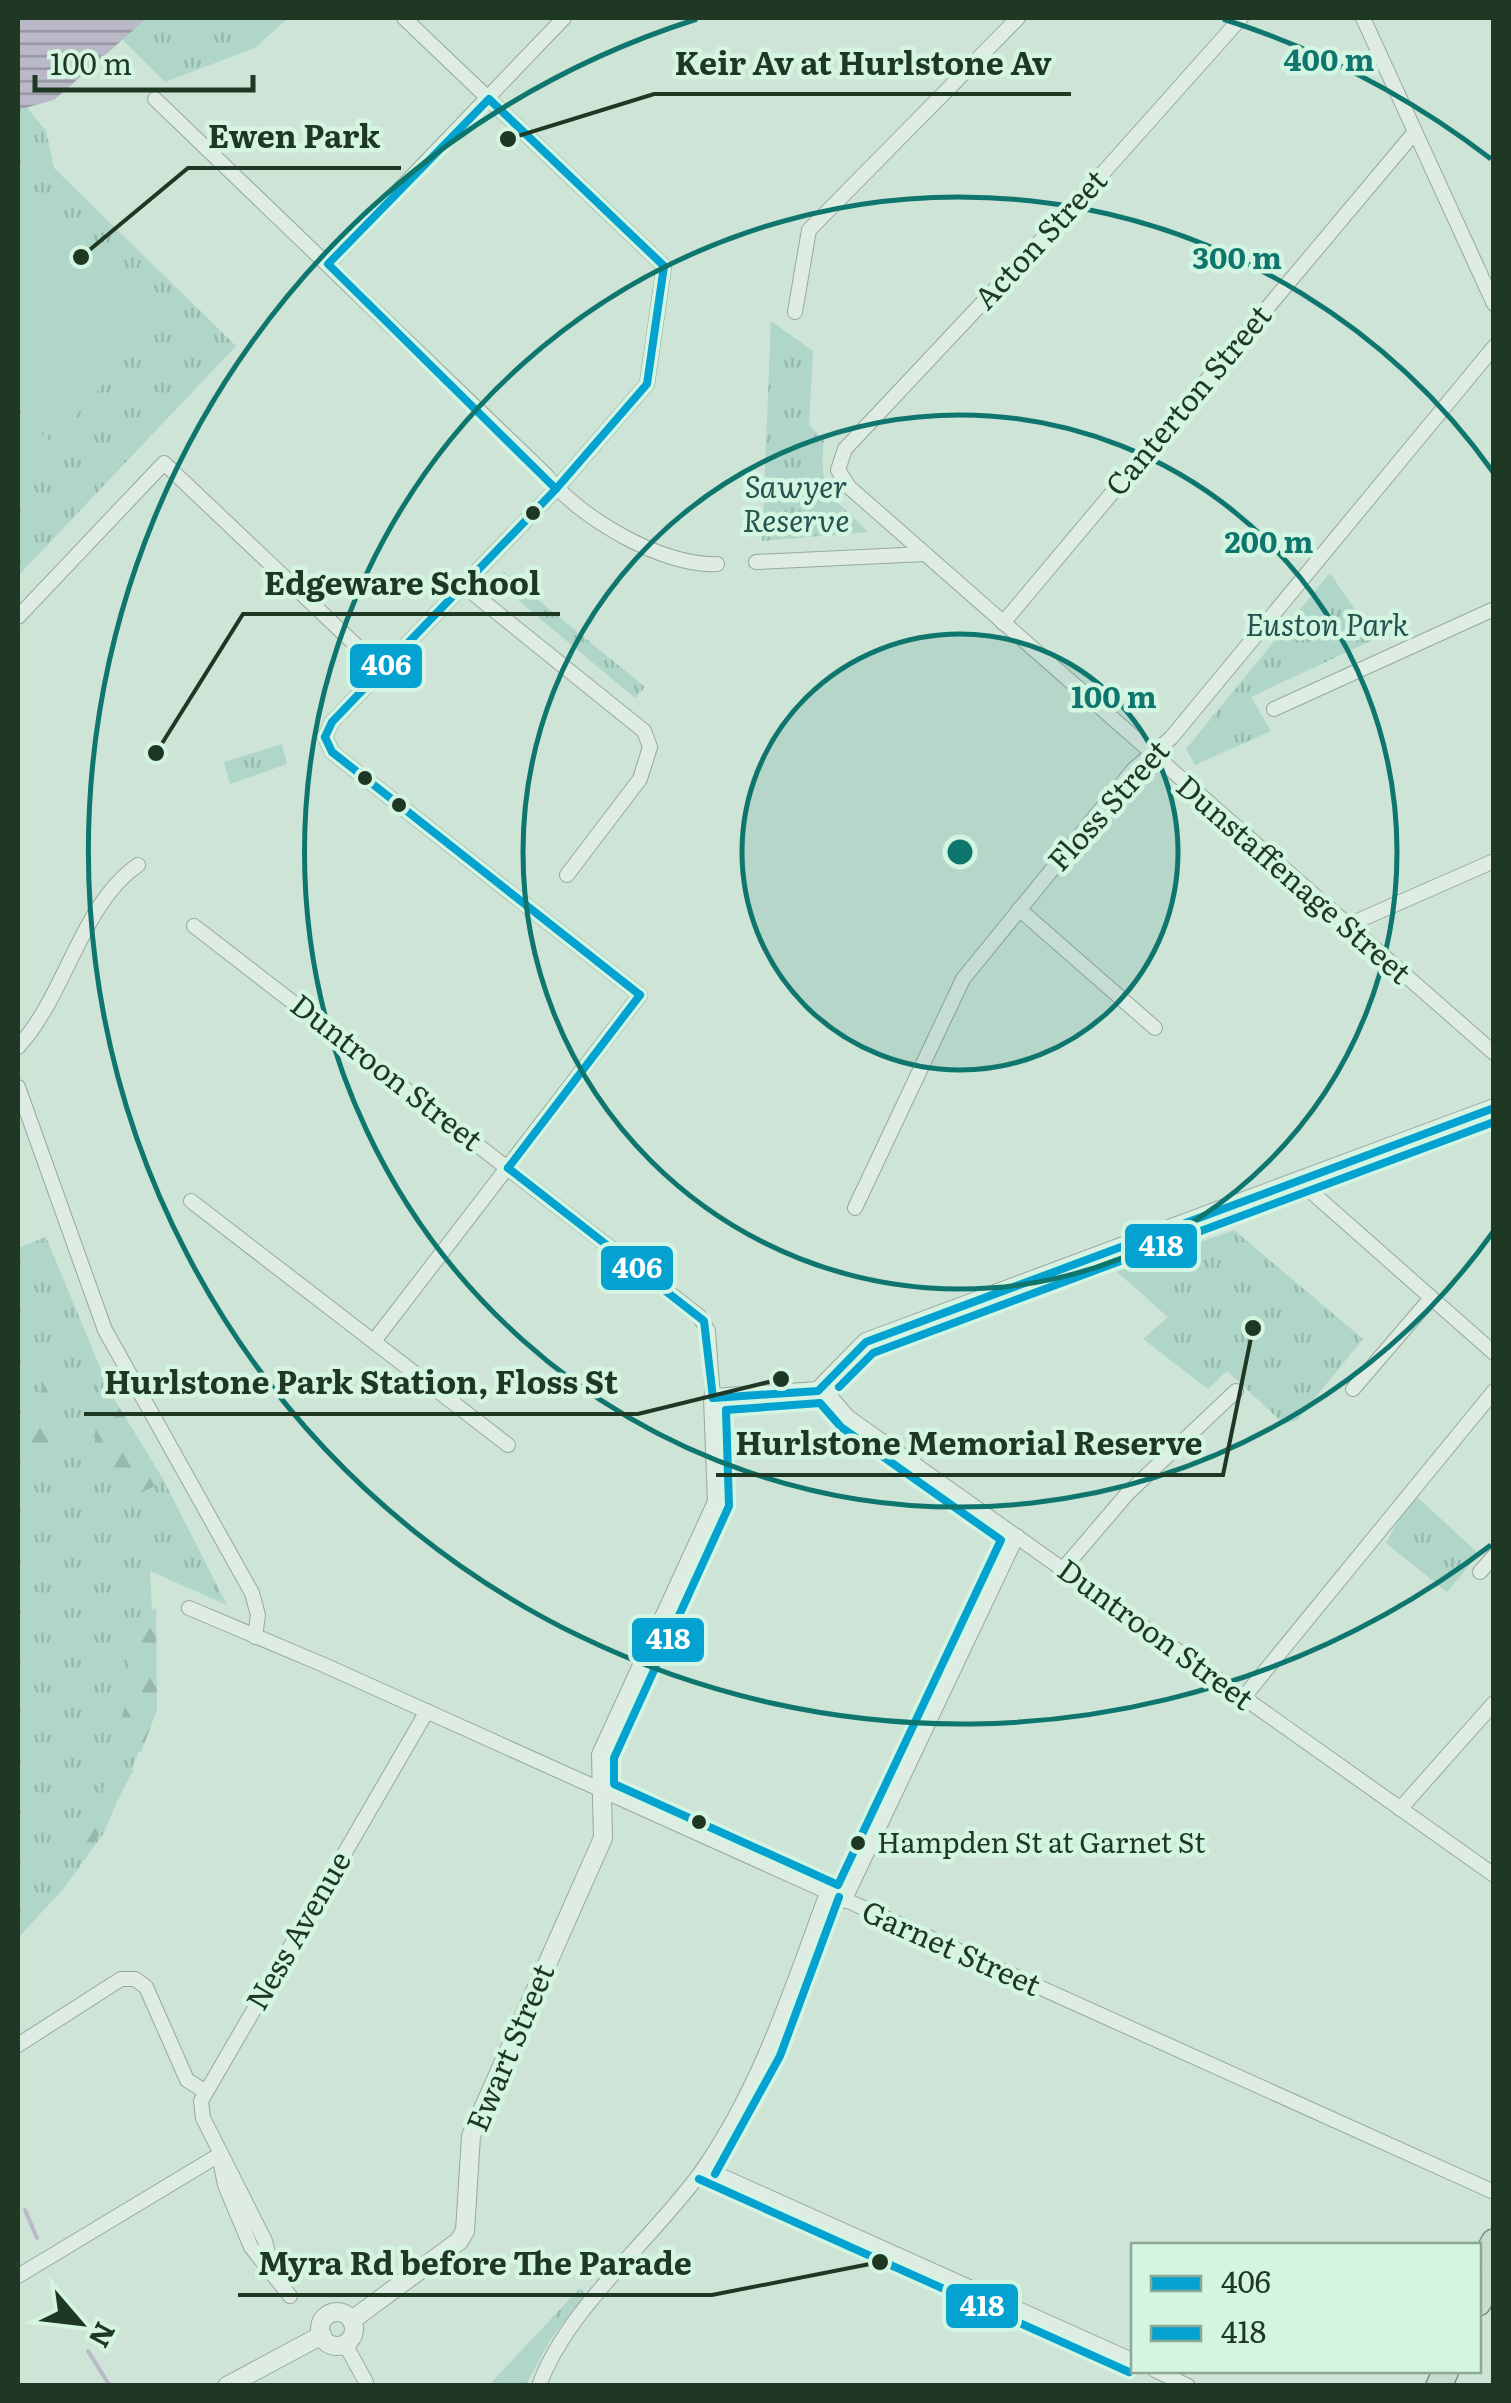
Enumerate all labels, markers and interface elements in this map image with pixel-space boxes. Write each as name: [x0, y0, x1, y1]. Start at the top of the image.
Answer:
scale bar: [35, 30, 252, 92]
callout: Keir Av at Hurlstone Av: [654, 32, 1071, 94]
text: 400 m: [1284, 36, 1375, 80]
text: Keir Av at Hurlstone Av: [674, 37, 1052, 85]
text: 100 m: [50, 40, 132, 84]
callout: Ewen Park: [188, 106, 401, 168]
text: Ewen Park: [208, 110, 381, 158]
street label: Acton Street: [962, 158, 1116, 318]
text: 300 m: [1192, 234, 1282, 278]
street label: Canterton Street: [1093, 294, 1280, 504]
park label: Sawyer Reserve: [742, 463, 850, 541]
unlabelled marker: [523, 503, 543, 523]
text: 200 m: [1225, 518, 1314, 562]
callout: Edgeware School: [243, 552, 560, 614]
text: Edgeware School: [264, 557, 540, 605]
park label: Euston Park: [1245, 601, 1409, 645]
line badge: 406: [348, 642, 424, 690]
text: 406: [361, 642, 411, 684]
text: 100 m: [1071, 673, 1157, 717]
street label: Floss Street: [1036, 728, 1178, 880]
street label: Dunstaffenage Street: [1168, 763, 1422, 992]
unlabelled marker: [355, 768, 375, 788]
unlabelled marker: [389, 795, 409, 815]
centre of rings: [942, 834, 978, 870]
street label: Duntroon Street: [283, 982, 493, 1160]
line badge: 418: [1123, 1222, 1199, 1270]
text: 418: [1139, 1223, 1183, 1265]
line badge: 406: [599, 1244, 675, 1292]
text: 406: [612, 1245, 662, 1287]
callout: Hurlstone Park Station, Floss St: [84, 1352, 638, 1414]
text: Hurlstone Park Station, Floss St: [104, 1356, 618, 1404]
callout: Hurlstone Memorial Reserve: [716, 1413, 1223, 1475]
text: Hurlstone Memorial Reserve: [735, 1417, 1203, 1465]
street label: Duntroon Street: [1050, 1546, 1264, 1719]
line badge: 418: [630, 1616, 706, 1664]
text: 418: [646, 1616, 690, 1658]
unlabelled marker: [689, 1812, 709, 1832]
place label: Hampden St at Garnet St: [877, 1820, 1206, 1862]
marker: Hampden St at Garnet St: [848, 1833, 868, 1853]
street label: Ness Avenue: [233, 1842, 360, 2017]
street label: Garnet Street: [856, 1887, 1049, 2005]
street label: Ewart Street: [453, 1956, 563, 2137]
callout: Myra Rd before The Parade: [238, 2233, 712, 2295]
text: Myra Rd before The Parade: [258, 2237, 692, 2285]
legend: [1131, 2243, 1481, 2373]
text: 406: [1221, 2258, 1271, 2302]
north arrow: [30, 2273, 130, 2373]
line badge: 418: [944, 2282, 1020, 2330]
text: 418: [960, 2283, 1004, 2325]
text: 418: [1221, 2308, 1266, 2352]
text: N: [80, 2315, 128, 2356]

